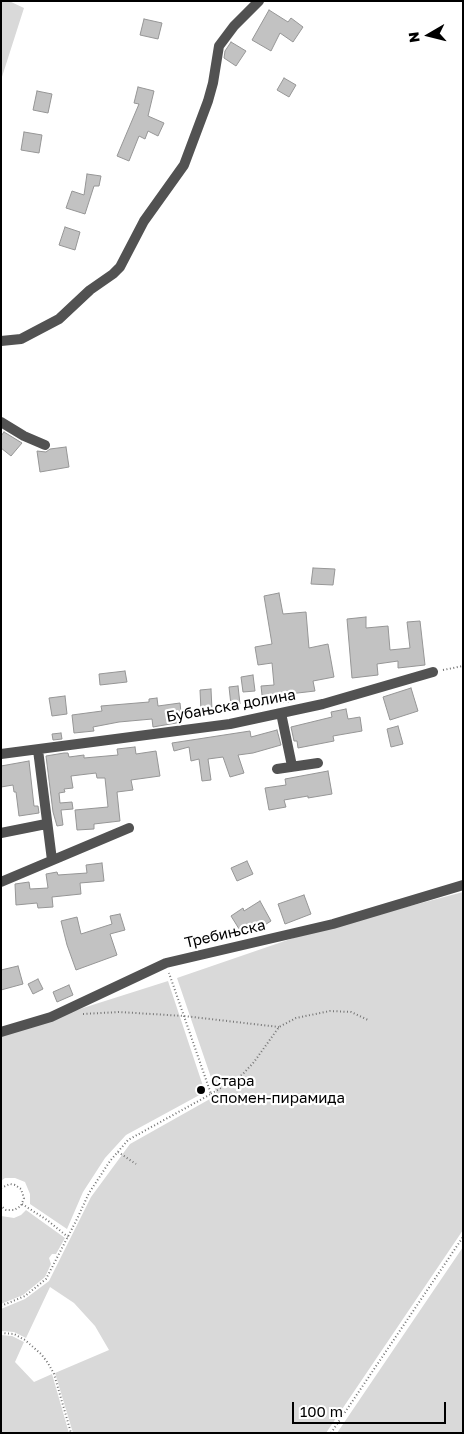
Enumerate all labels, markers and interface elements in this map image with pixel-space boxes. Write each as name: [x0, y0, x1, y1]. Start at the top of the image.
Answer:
north arrow: [404, 10, 454, 60]
text: N: [404, 31, 423, 44]
street label: Бубањска долина: [165, 686, 297, 726]
street label: Требињска: [183, 916, 267, 952]
place label: Стара спомен-пирамида: [211, 1072, 345, 1107]
marker: Стара спомен-пирамида: [195, 1084, 207, 1096]
scale bar: [294, 1392, 448, 1424]
text: 100 m: [300, 1402, 343, 1420]

